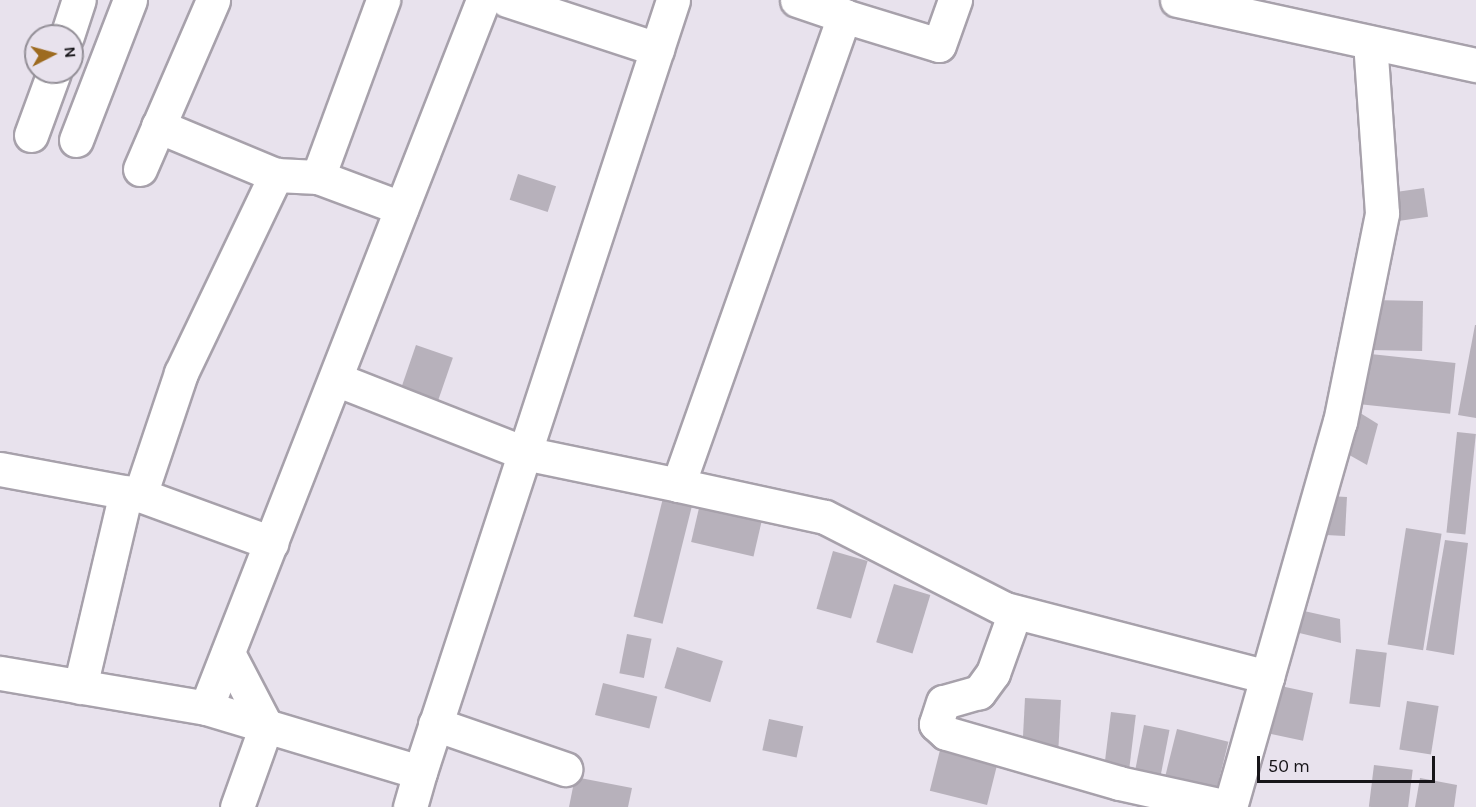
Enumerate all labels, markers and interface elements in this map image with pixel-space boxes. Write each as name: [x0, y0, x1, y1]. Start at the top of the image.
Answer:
north arrow: [24, 24, 84, 84]
text: N: [60, 46, 80, 59]
scale bar: [1260, 744, 1438, 782]
text: 50 m: [1268, 755, 1310, 777]

